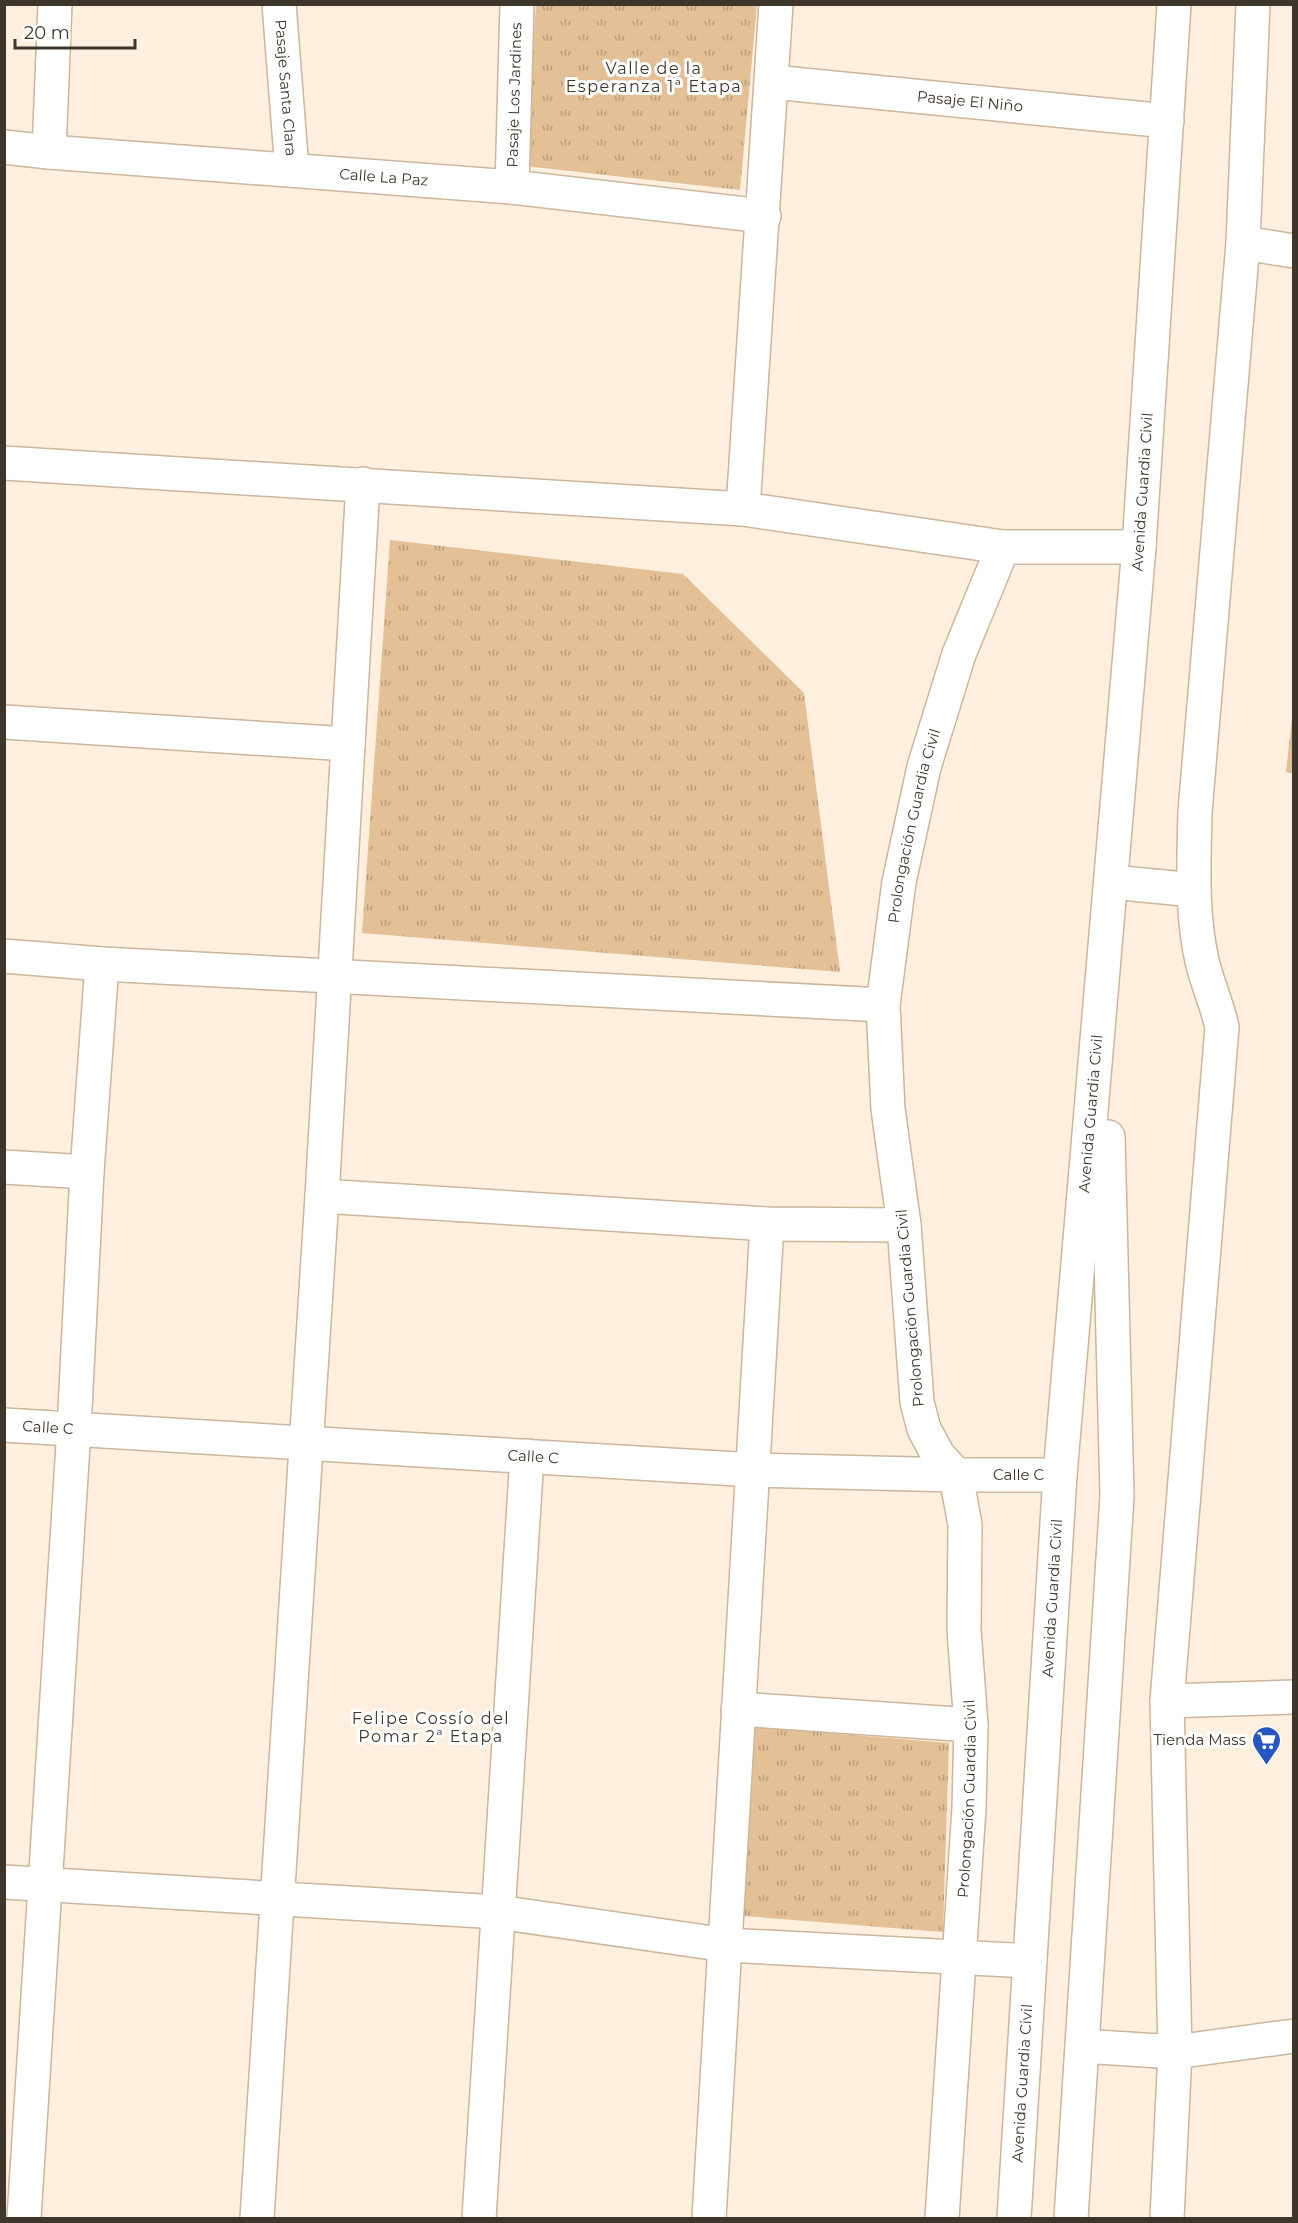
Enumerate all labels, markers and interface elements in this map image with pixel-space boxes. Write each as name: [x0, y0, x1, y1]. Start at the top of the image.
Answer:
scale bar: [15, 12, 135, 50]
street label: Pasaje Santa Clara: [271, 18, 301, 157]
text: 20 m: [24, 22, 70, 44]
street label: Pasaje Los Jardines: [503, 22, 525, 168]
district label: Valle de la Esperanza 1ª Etapa: [566, 59, 742, 96]
street label: Pasaje El Niño: [916, 86, 1024, 116]
street label: Calle La Paz: [339, 164, 429, 190]
street label: Avenida Guardia Civil: [1127, 412, 1157, 572]
street label: Prolongación Guardia Civil: [884, 726, 944, 924]
street label: Avenida Guardia Civil: [1074, 1034, 1106, 1194]
street label: Prolongación Guardia Civil: [891, 1208, 928, 1408]
street label: Calle C: [22, 1416, 74, 1438]
street label: Calle C: [507, 1445, 560, 1467]
street label: Calle C: [993, 1465, 1045, 1484]
street label: Avenida Guardia Civil: [1037, 1518, 1066, 1678]
street label: Prolongación Guardia Civil: [953, 1699, 980, 1899]
district label: Felipe Cossío del Pomar 2ª Etapa: [352, 1709, 510, 1746]
supermarket icon: Tienda Mass: [1251, 1724, 1283, 1766]
place label: Tienda Mass: [1153, 1730, 1246, 1749]
street label: Avenida Guardia Civil: [1007, 2003, 1036, 2163]

